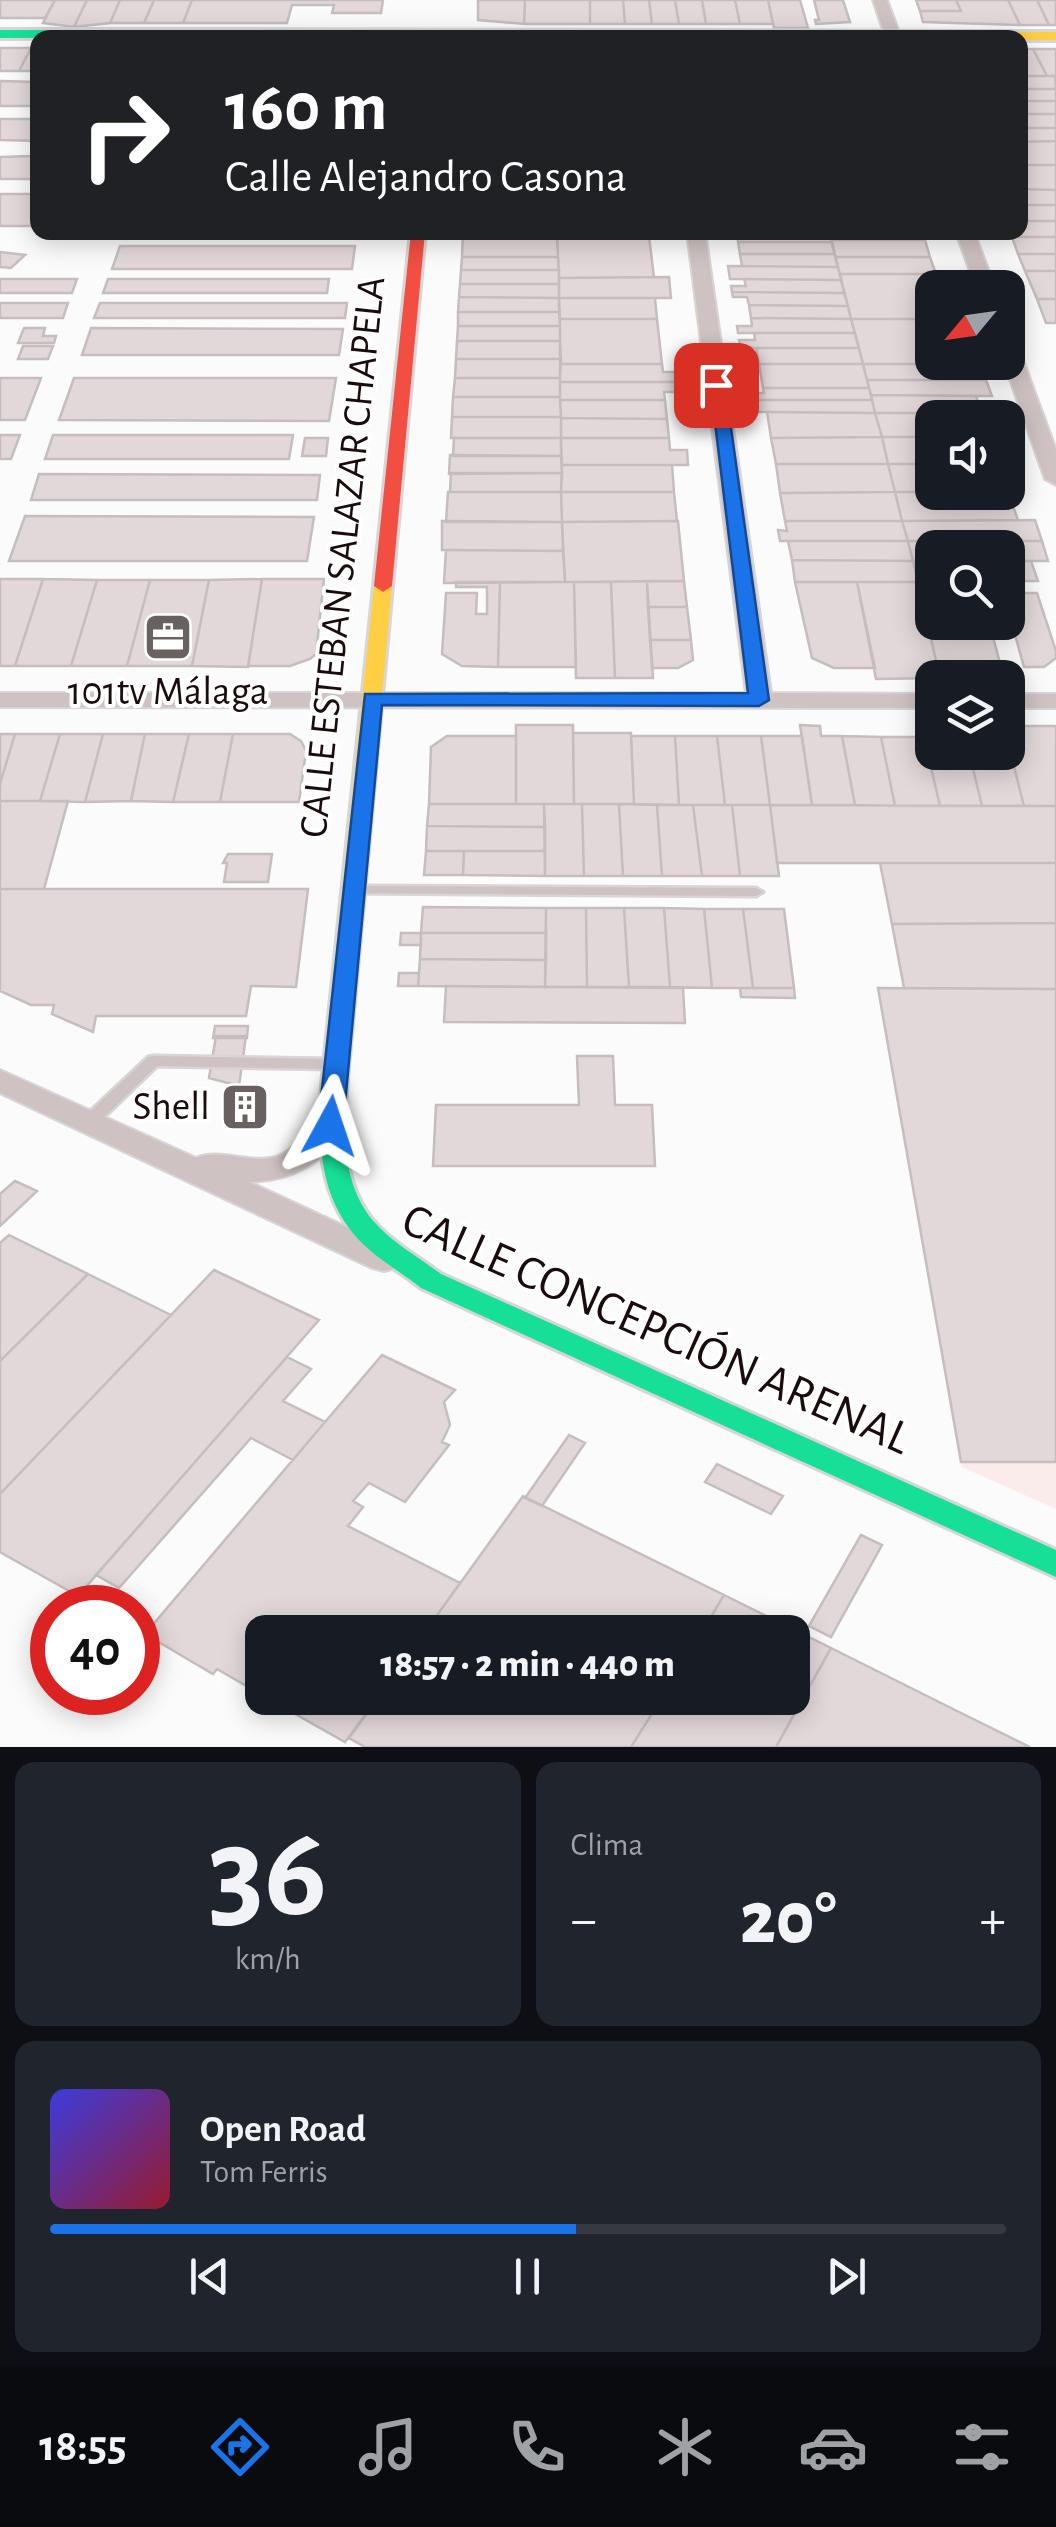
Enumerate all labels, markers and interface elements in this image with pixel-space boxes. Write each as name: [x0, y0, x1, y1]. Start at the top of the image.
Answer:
icon: right: [60, 70, 190, 200]
text: 160 m: [225, 73, 388, 143]
text: Calle Alejandro Casona: [225, 155, 627, 200]
north arrow: [915, 270, 1025, 380]
map controls: [915, 270, 1025, 770]
street label: CALLE ESTEBAN SALAZAR CHAPELA: [294, 274, 392, 840]
pin: [674, 343, 759, 428]
icon: arrive: [689, 358, 744, 413]
button: sound: [915, 400, 1025, 510]
button: search: [915, 530, 1025, 640]
office icon: 101tv Málaga: [142, 611, 194, 663]
button: layers: [915, 660, 1025, 770]
place label: 101tv Málaga: [68, 672, 268, 712]
position arrow: [278, 1074, 382, 1178]
building icon: Shell: [219, 1081, 271, 1133]
place label: Shell: [133, 1087, 210, 1127]
street label: CALLE CONCEPCIÓN ARENAL: [395, 1192, 919, 1464]
speed limit sign: 40: [30, 1585, 160, 1715]
text: 18:57 · 2 min · 440 m: [380, 1646, 675, 1684]
text: 36: [208, 1810, 327, 1940]
text: Clima: [571, 1829, 643, 1861]
text: 20°: [740, 1882, 837, 1957]
text: −: [571, 1893, 597, 1948]
text: +: [980, 1893, 1006, 1948]
text: km/h: [235, 1943, 301, 1975]
text: Open Road: [200, 2111, 366, 2149]
text: Tom Ferris: [200, 2156, 328, 2188]
icon: previous: [182, 2249, 237, 2304]
icon: pause: [500, 2249, 555, 2304]
icon: next: [819, 2249, 874, 2304]
icon: directions: [205, 2412, 275, 2482]
icon: music: [353, 2412, 423, 2482]
icon: phone: [502, 2412, 572, 2482]
icon: climate: [650, 2412, 720, 2482]
icon: car: [798, 2412, 868, 2482]
icon: filters: [947, 2412, 1017, 2482]
text: 18:55: [39, 2424, 127, 2469]

